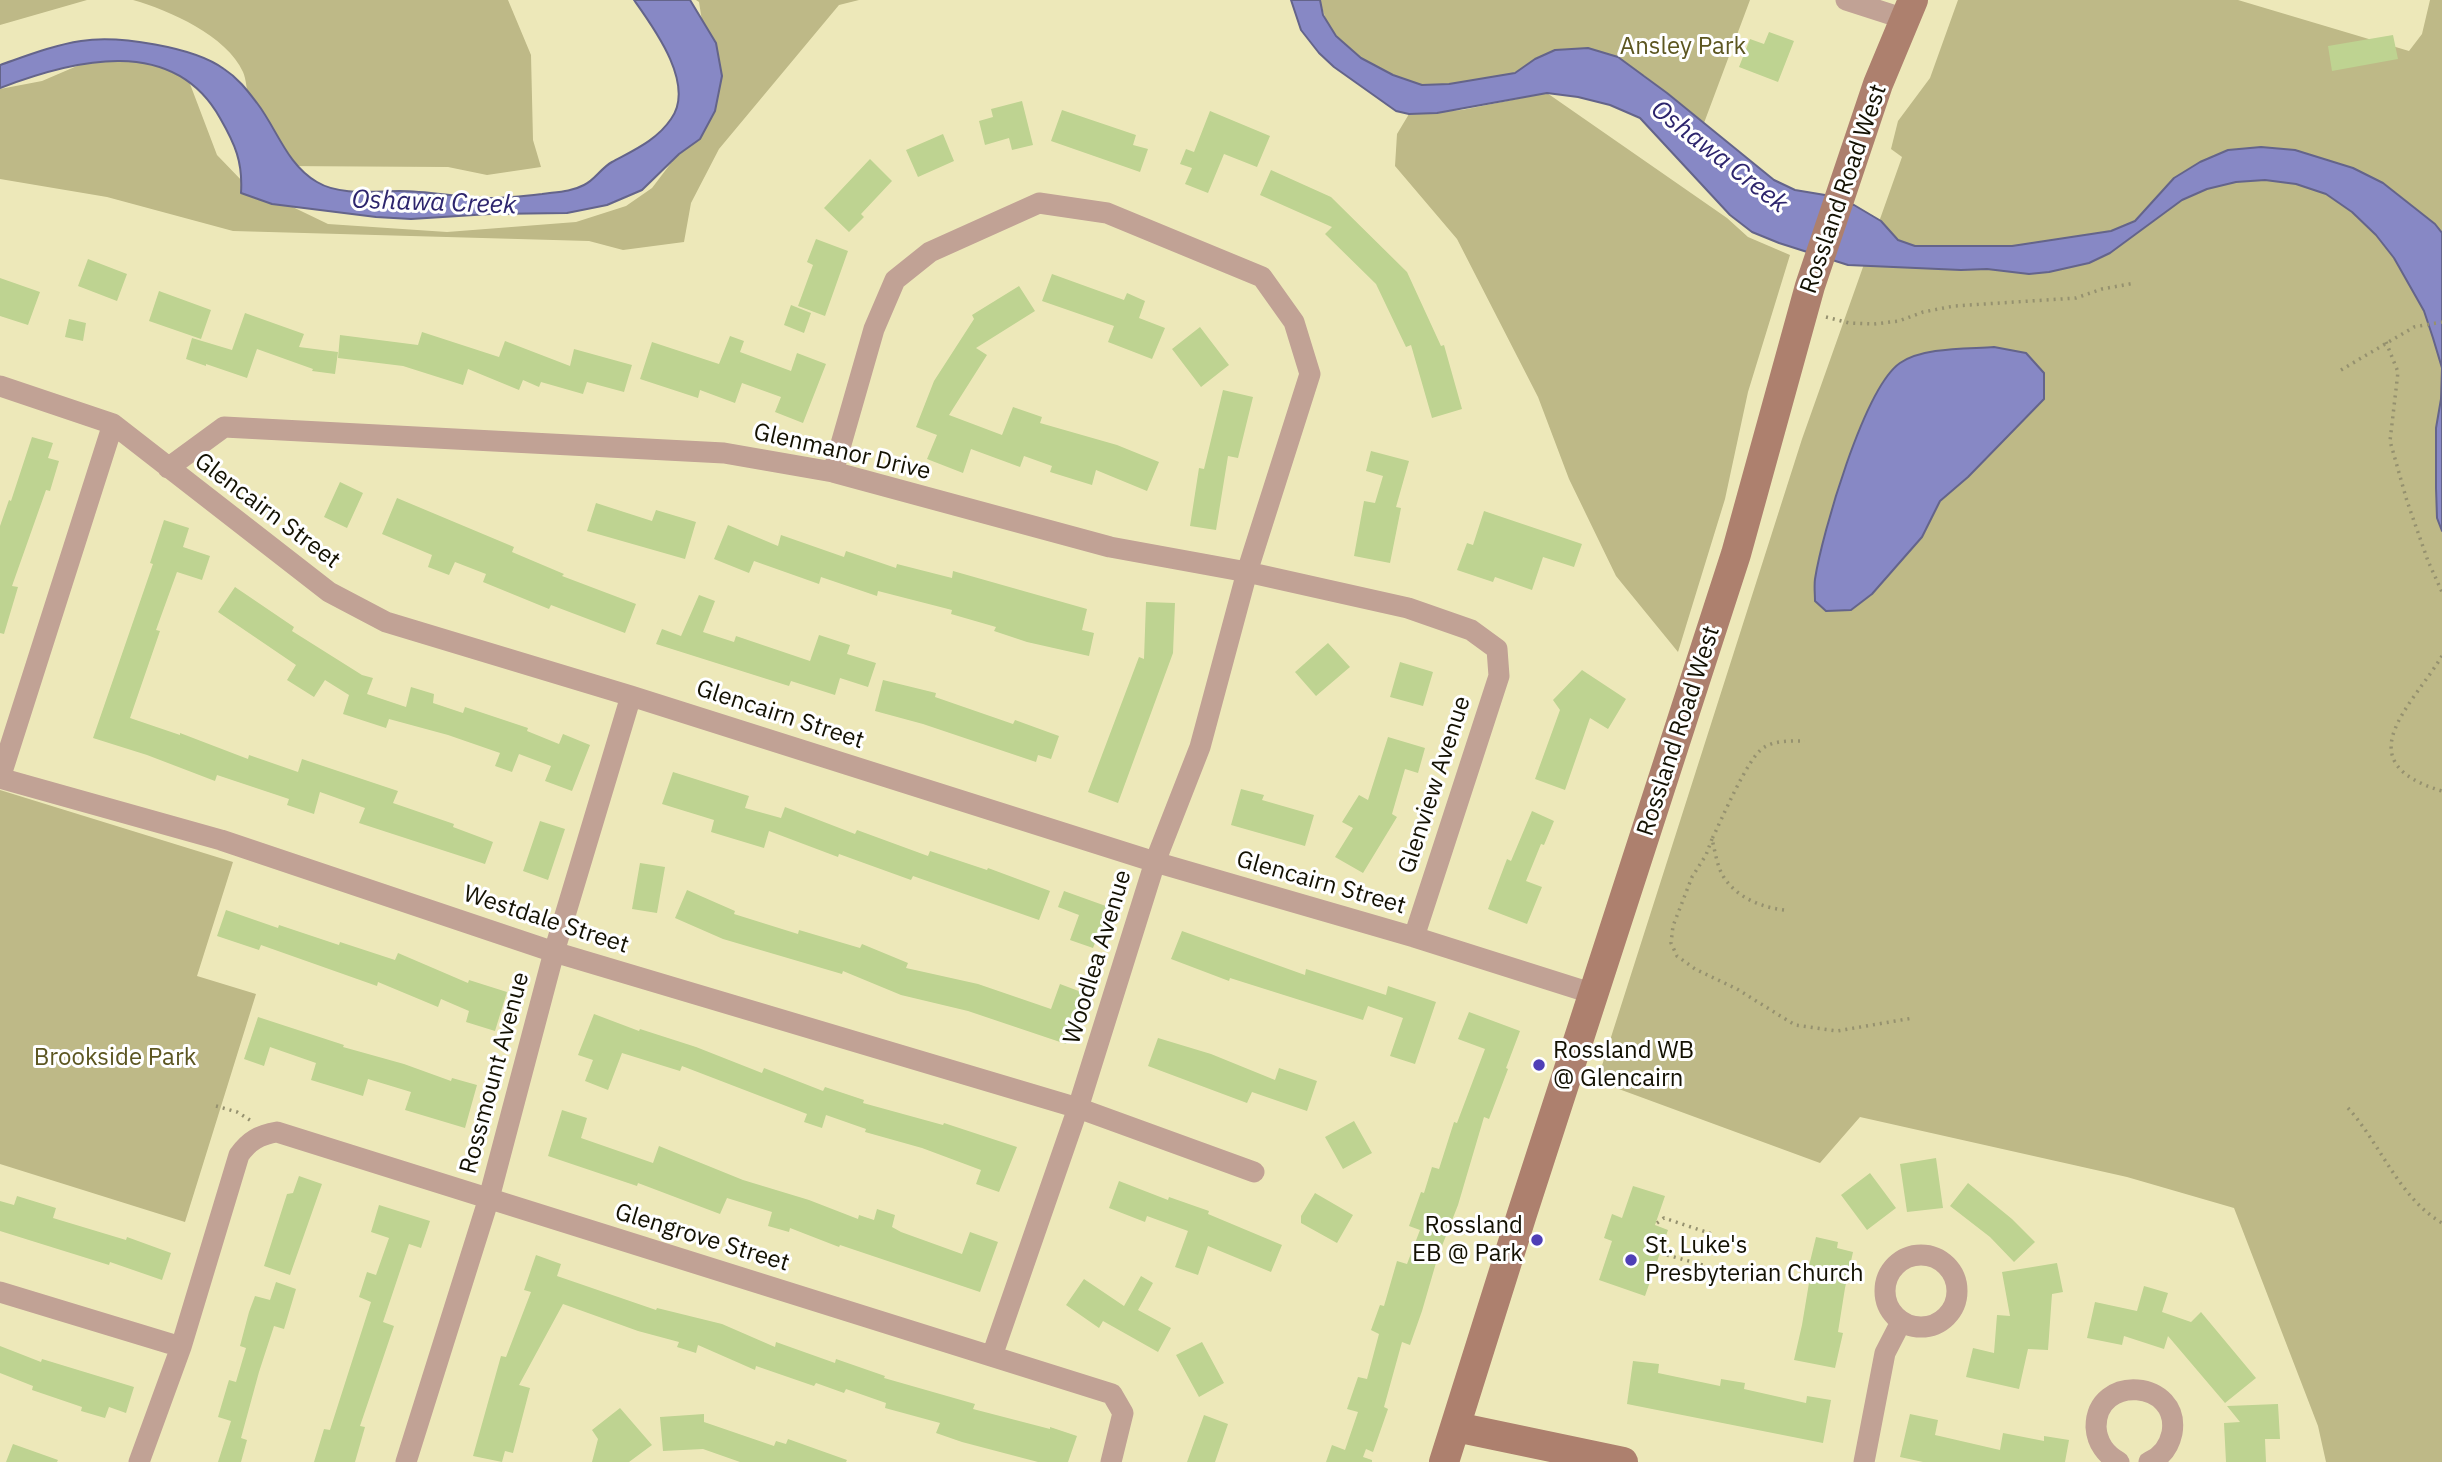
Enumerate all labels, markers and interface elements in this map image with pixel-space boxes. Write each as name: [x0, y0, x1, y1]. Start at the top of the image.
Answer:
park label: Ansley Park: [1620, 33, 1746, 61]
street label: Rossland Road West: [1795, 81, 1893, 297]
water label: Oshawa Creek: [1644, 94, 1794, 220]
water label: Oshawa Creek: [351, 185, 517, 221]
street label: Glenmanor Drive: [751, 418, 933, 486]
street label: Glencairn Street: [189, 447, 345, 575]
street label: Rossland Road West: [1631, 622, 1727, 840]
street label: Glencairn Street: [692, 674, 868, 756]
street label: Glenview Avenue: [1393, 693, 1477, 877]
street label: Glencairn Street: [1233, 845, 1409, 921]
street label: Woodlea Avenue: [1058, 867, 1138, 1047]
street label: Westdale Street: [460, 880, 632, 960]
street label: Rossmount Avenue: [454, 969, 536, 1177]
place label: Rossland WB @ Glencairn: [1553, 1037, 1694, 1093]
park label: Brookside Park: [34, 1044, 196, 1072]
marker: Rossland WB @ Glencairn: [1531, 1057, 1547, 1073]
street label: Glengrove Street: [611, 1198, 793, 1278]
place label: Rossland EB @ Park: [1412, 1212, 1523, 1268]
marker: Rossland EB @ Park: [1529, 1232, 1545, 1248]
place label: St. Luke's Presbyterian Church: [1645, 1232, 1864, 1288]
marker: St. Luke's Presbyterian Church: [1623, 1252, 1639, 1268]

